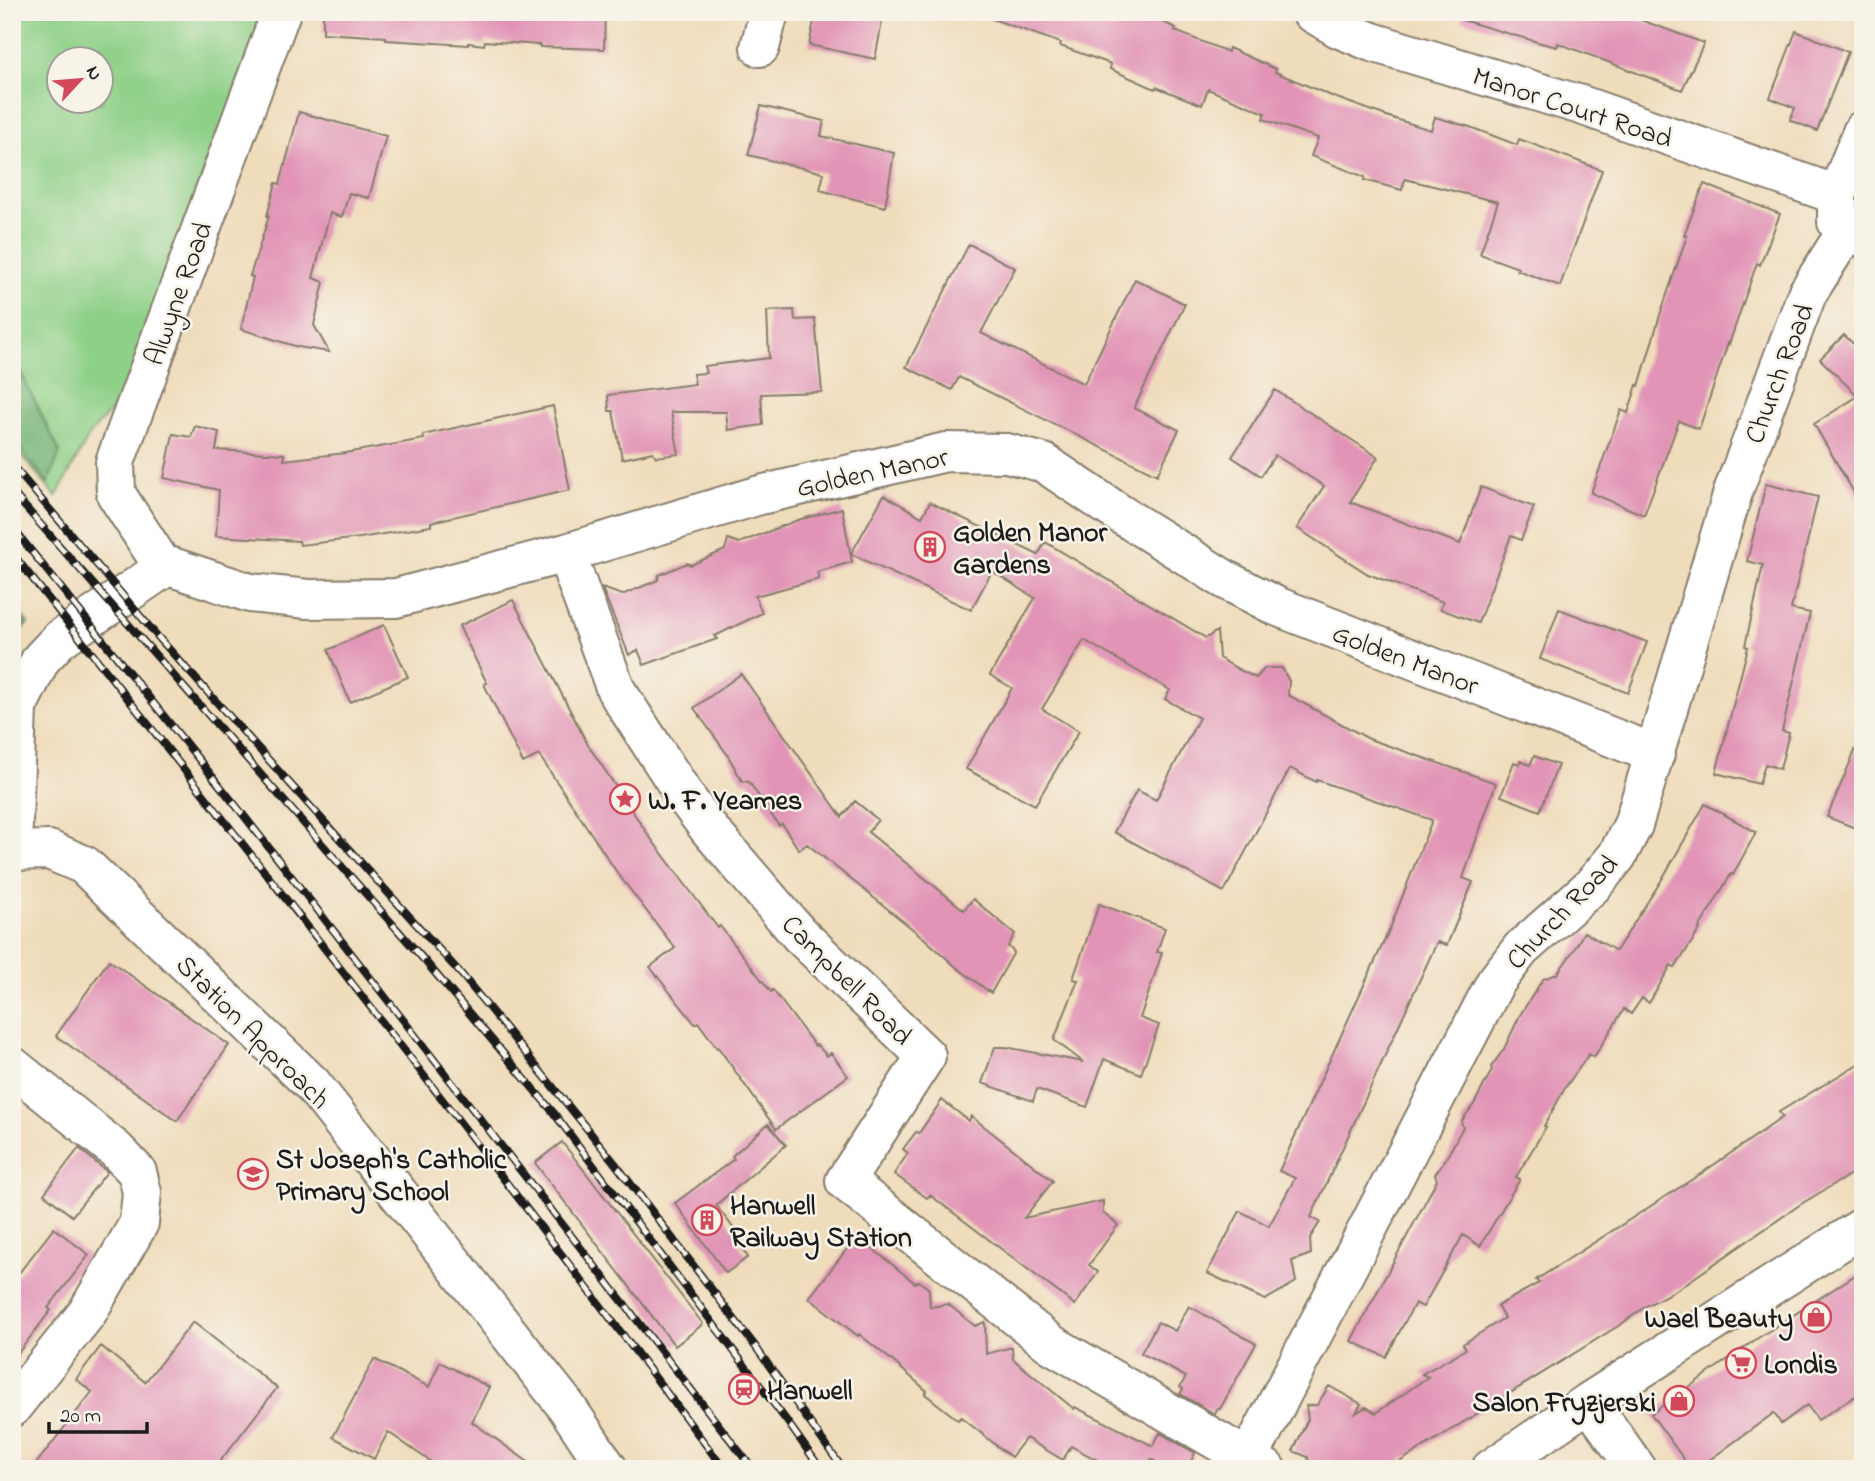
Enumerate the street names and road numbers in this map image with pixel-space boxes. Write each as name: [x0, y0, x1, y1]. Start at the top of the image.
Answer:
street label: Manor Court Road: [1467, 58, 1677, 161]
street label: Alwyne Road: [135, 216, 225, 372]
street label: Church Road: [1736, 298, 1827, 450]
street label: Golden Manor: [793, 438, 953, 511]
street label: Golden Manor: [1325, 614, 1484, 708]
street label: Church Road: [1498, 846, 1629, 981]
street label: Campbell Road: [770, 906, 921, 1057]
street label: Station Approach: [165, 947, 338, 1120]

